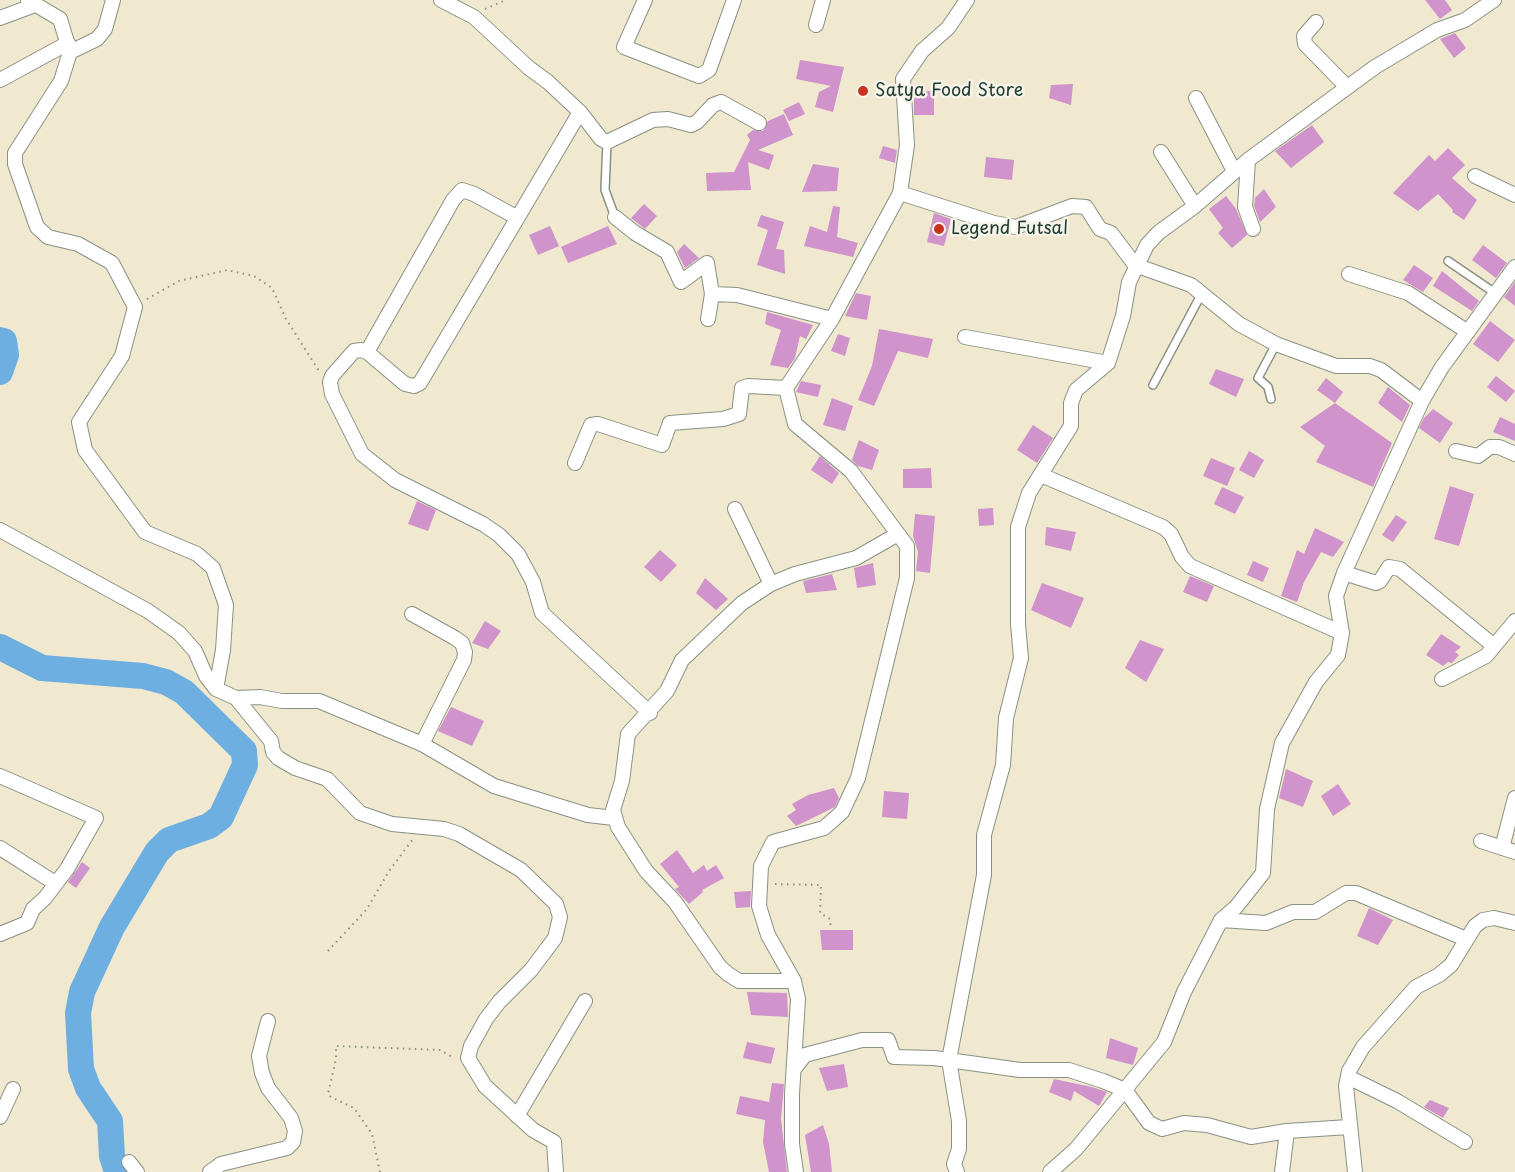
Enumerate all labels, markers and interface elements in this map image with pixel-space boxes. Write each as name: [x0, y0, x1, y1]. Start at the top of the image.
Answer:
place label: Satya Food Store: [875, 80, 1023, 102]
marker: Satya Food Store: [856, 84, 870, 98]
place label: Legend Futsal: [951, 218, 1068, 240]
marker: Legend Futsal: [932, 222, 946, 236]

